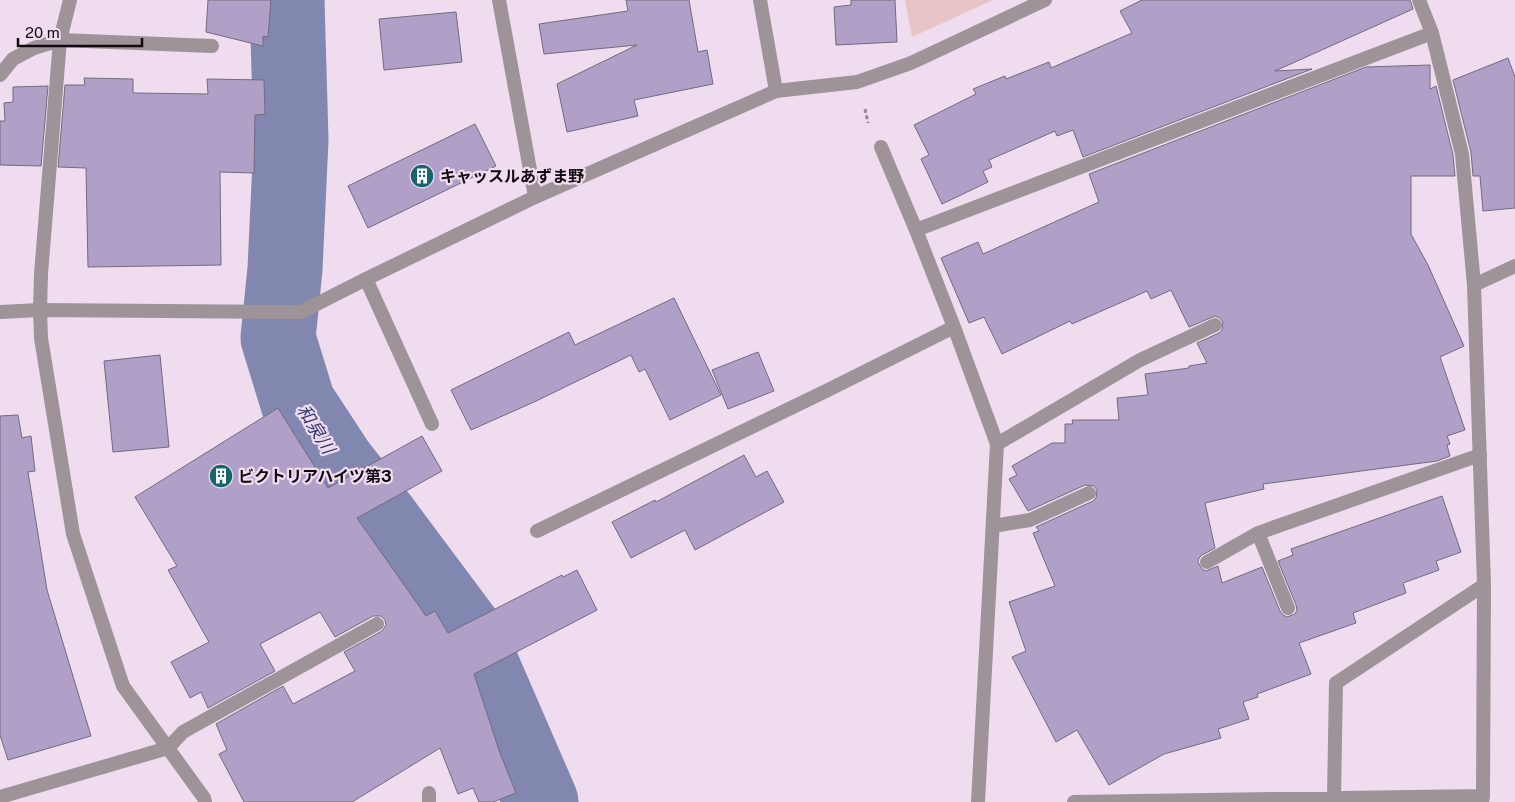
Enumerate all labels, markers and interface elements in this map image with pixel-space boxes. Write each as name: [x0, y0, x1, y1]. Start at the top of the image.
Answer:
scale bar: [18, 15, 141, 47]
text: 20 m: [25, 24, 60, 41]
building icon: キャッスルあずま野: [409, 163, 435, 189]
place label: キャッスルあずま野: [440, 167, 584, 186]
water label: 和泉川: [293, 401, 340, 459]
building icon: ビクトリアハイツ第3: [208, 463, 234, 489]
place label: ビクトリアハイツ第3: [238, 467, 392, 486]

